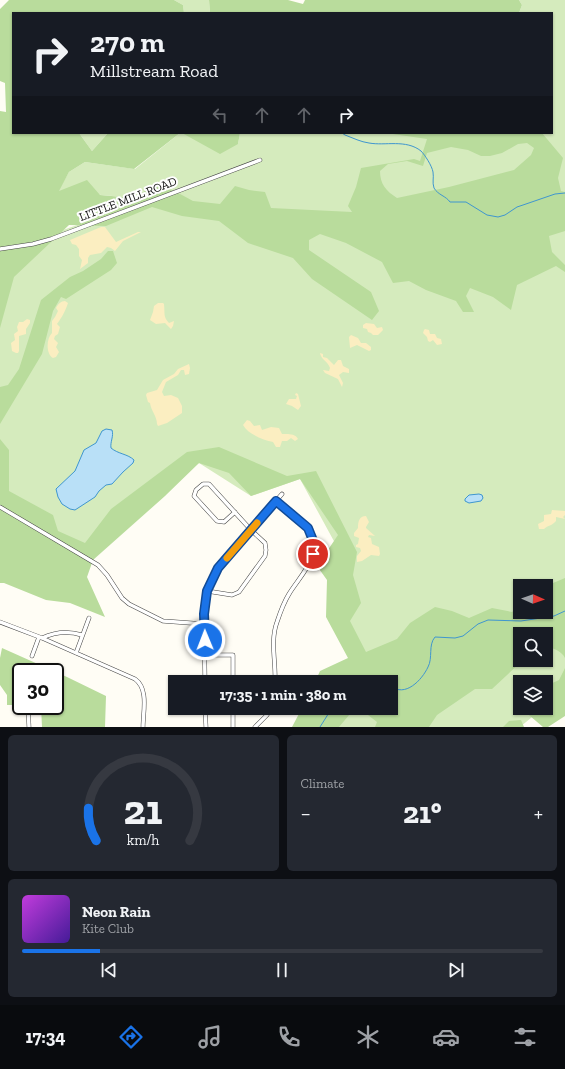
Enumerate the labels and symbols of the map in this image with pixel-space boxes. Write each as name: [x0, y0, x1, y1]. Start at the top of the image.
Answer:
street label: LITTLE MILL ROAD: [77, 174, 179, 224]
pin: [296, 537, 330, 571]
north arrow: [513, 579, 553, 619]
position arrow: [184, 619, 226, 661]
speed limit sign: 30: [12, 663, 64, 715]

